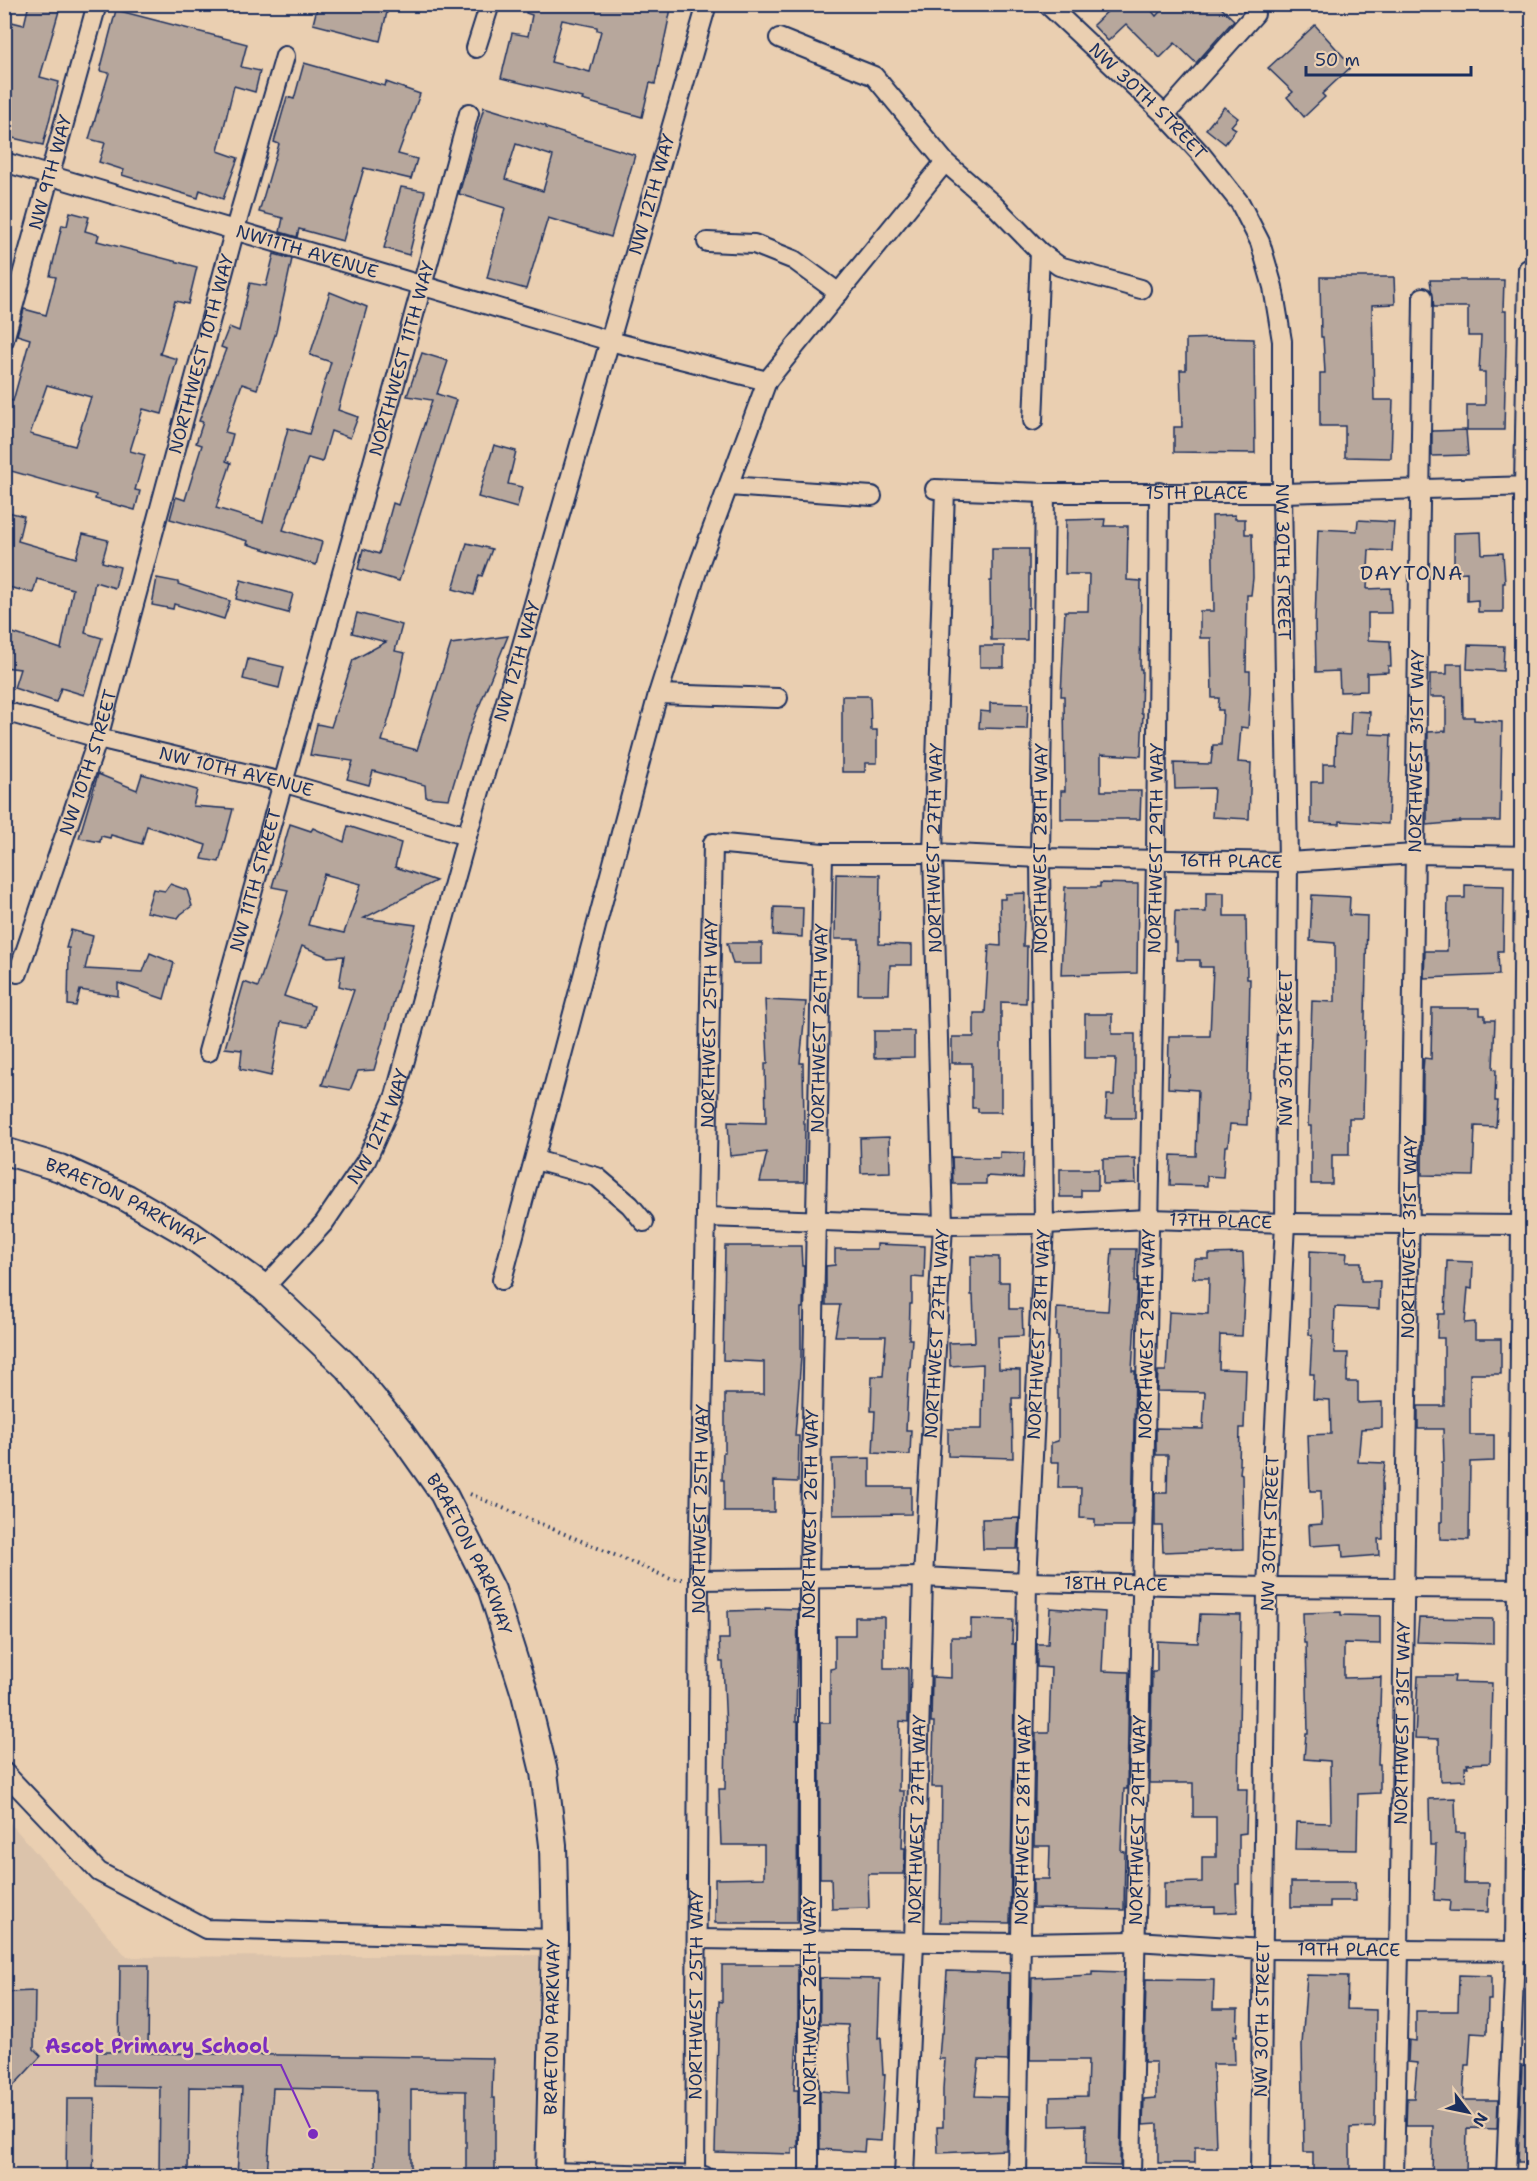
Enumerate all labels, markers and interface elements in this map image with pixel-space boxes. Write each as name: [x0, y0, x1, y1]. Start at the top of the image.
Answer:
street label: NW 30TH STREET: [1084, 37, 1212, 165]
scale bar: [1306, 39, 1471, 77]
text: 50 m: [1315, 48, 1360, 72]
street label: NW 9TH WAY: [23, 112, 78, 233]
street label: NW 12TH WAY: [623, 131, 681, 258]
street label: NW11TH AVENUE: [233, 219, 381, 284]
street label: NORTHWEST 10TH WAY: [163, 251, 240, 457]
street label: NORTHWEST 11TH WAY: [363, 258, 440, 459]
street label: 15TH PLACE: [1146, 481, 1248, 505]
street label: NW 30TH STREET: [1270, 483, 1296, 641]
district label: DAYTONA: [1360, 560, 1464, 586]
street label: NW 12TH WAY: [489, 598, 546, 725]
street label: NORTHWEST 31ST WAY: [1403, 649, 1430, 853]
street label: NW 10TH STREET: [54, 687, 122, 839]
street label: NW 10TH AVENUE: [157, 741, 316, 803]
street label: NORTHWEST 27TH WAY: [921, 742, 949, 953]
street label: NORTHWEST 28TH WAY: [1028, 743, 1054, 954]
street label: NORTHWEST 29TH WAY: [1142, 743, 1169, 954]
street label: NW 11TH STREET: [224, 806, 287, 955]
street label: 16TH PLACE: [1180, 848, 1283, 874]
street label: NORTHWEST 25TH WAY: [696, 918, 724, 1128]
street label: NORTHWEST 26TH WAY: [806, 923, 834, 1133]
street label: NW 30TH STREET: [1274, 970, 1298, 1126]
street label: NW 12TH WAY: [342, 1066, 414, 1189]
street label: NORTHWEST 31ST WAY: [1396, 1135, 1423, 1339]
street label: BRAETON PARKWAY: [42, 1152, 210, 1253]
street label: 17TH PLACE: [1169, 1208, 1273, 1235]
street label: NORTHWEST 27TH WAY: [919, 1228, 955, 1439]
street label: NORTHWEST 28TH WAY: [1022, 1228, 1056, 1440]
street label: NORTHWEST 29TH WAY: [1133, 1229, 1161, 1440]
street label: NORTHWEST 25TH WAY: [687, 1404, 714, 1614]
street label: NORTHWEST 26TH WAY: [797, 1409, 824, 1619]
street label: NW 30TH STREET: [1255, 1454, 1285, 1612]
street label: BRAETON PARKWAY: [421, 1469, 517, 1638]
street label: 18TH PLACE: [1064, 1571, 1168, 1597]
street label: NORTHWEST 31ST WAY: [1389, 1621, 1416, 1825]
street label: NORTHWEST 27TH WAY: [902, 1714, 932, 1925]
street label: NORTHWEST 28TH WAY: [1009, 1714, 1037, 1926]
street label: NORTHWEST 29TH WAY: [1124, 1714, 1152, 1926]
street label: NORTHWEST 25TH WAY: [684, 1890, 709, 2100]
street label: NORTHWEST 26TH WAY: [798, 1896, 822, 2106]
street label: 19TH PLACE: [1297, 1937, 1400, 1962]
street label: BRAETON PARKWAY: [538, 1939, 566, 2115]
street label: NW 30TH STREET: [1249, 1940, 1275, 2098]
callout: Ascot Primary School: [33, 2027, 281, 2065]
text: Ascot Primary School: [45, 2033, 269, 2059]
north arrow: [1438, 2082, 1498, 2142]
text: N: [1468, 2109, 1493, 2131]

